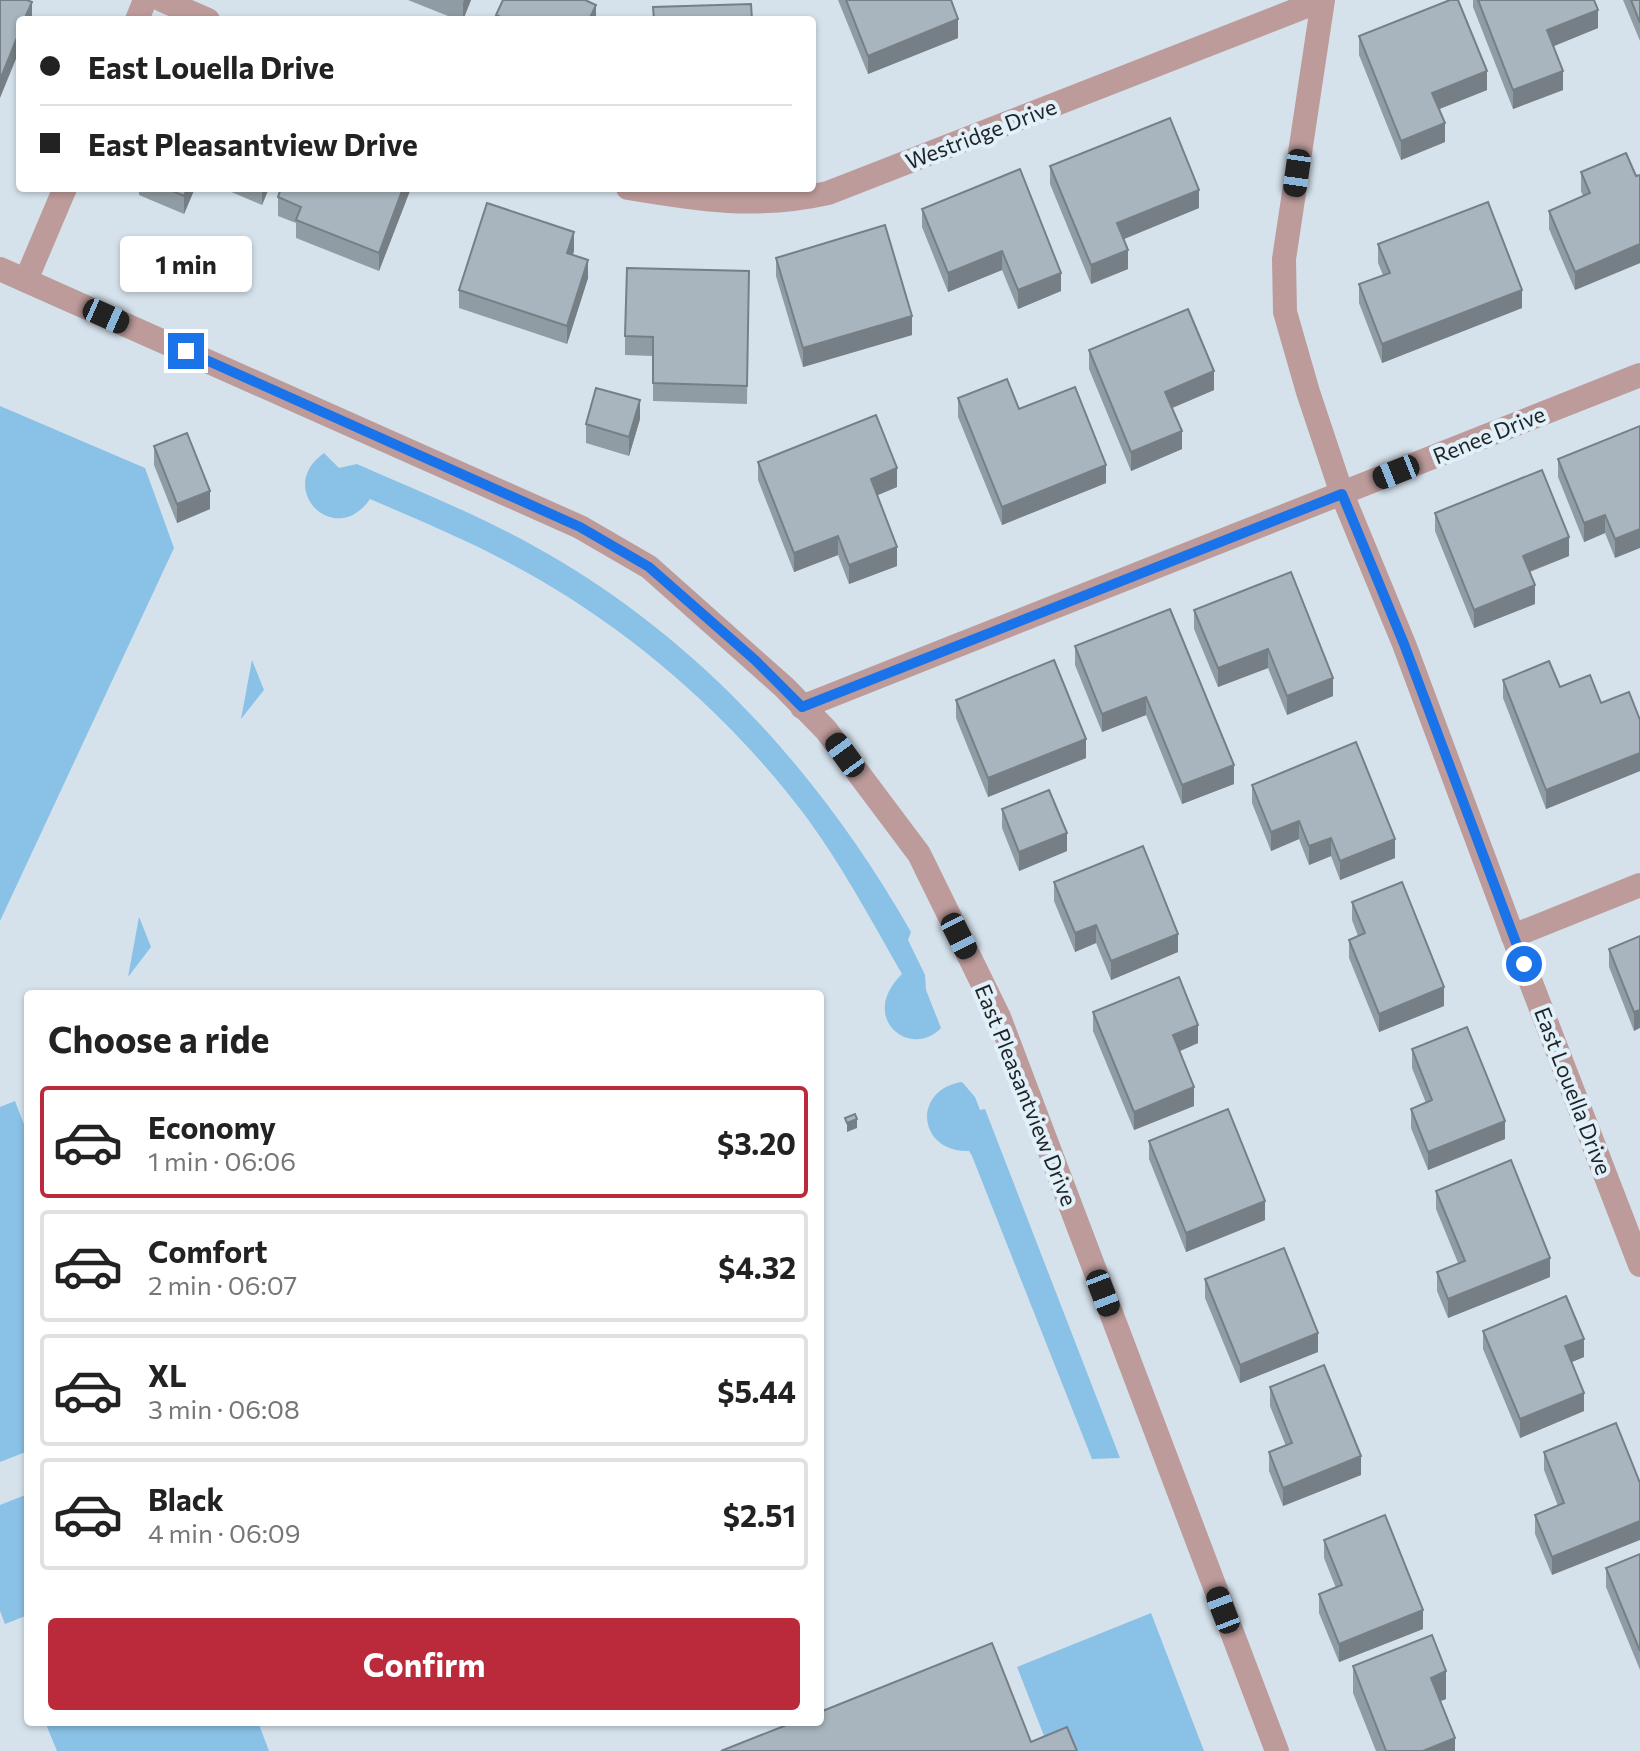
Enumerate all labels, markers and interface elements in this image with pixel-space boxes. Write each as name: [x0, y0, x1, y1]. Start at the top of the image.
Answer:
text: East Louella Drive: [88, 48, 334, 85]
street label: Westridge Drive: [902, 92, 1060, 175]
text: East Pleasantview Drive: [88, 125, 418, 162]
car: [1282, 148, 1312, 198]
callout: 1 min: [120, 235, 252, 291]
text: 1 min: [155, 248, 217, 279]
car: [79, 295, 133, 337]
route end: [168, 333, 204, 369]
street label: Renee Drive: [1429, 400, 1549, 469]
car: [1369, 452, 1423, 492]
car: [821, 729, 869, 781]
car: [937, 909, 981, 963]
route start: [1506, 946, 1542, 982]
street label: East Pleasantview Drive: [970, 980, 1083, 1210]
street label: East Louella Drive: [1529, 1003, 1618, 1178]
text: Choose a ride: [48, 1016, 269, 1060]
icon: car: [52, 1106, 124, 1178]
text: Economy: [148, 1108, 276, 1145]
text: $3.20: [717, 1124, 796, 1161]
text: 1 min · 06:06: [148, 1145, 296, 1176]
icon: car: [52, 1230, 124, 1302]
text: Comfort: [148, 1232, 267, 1269]
text: $4.32: [718, 1248, 796, 1285]
car: [1083, 1266, 1123, 1320]
text: 2 min · 06:07: [148, 1269, 297, 1300]
icon: car: [52, 1354, 124, 1426]
text: XL: [148, 1356, 187, 1393]
text: $5.44: [717, 1372, 796, 1409]
text: 3 min · 06:08: [148, 1393, 300, 1424]
icon: car: [52, 1478, 124, 1550]
text: Black: [148, 1480, 224, 1517]
text: $2.51: [723, 1496, 796, 1533]
text: 4 min · 06:09: [148, 1517, 301, 1548]
car: [1203, 1583, 1243, 1637]
button: Confirm: [48, 1618, 800, 1710]

